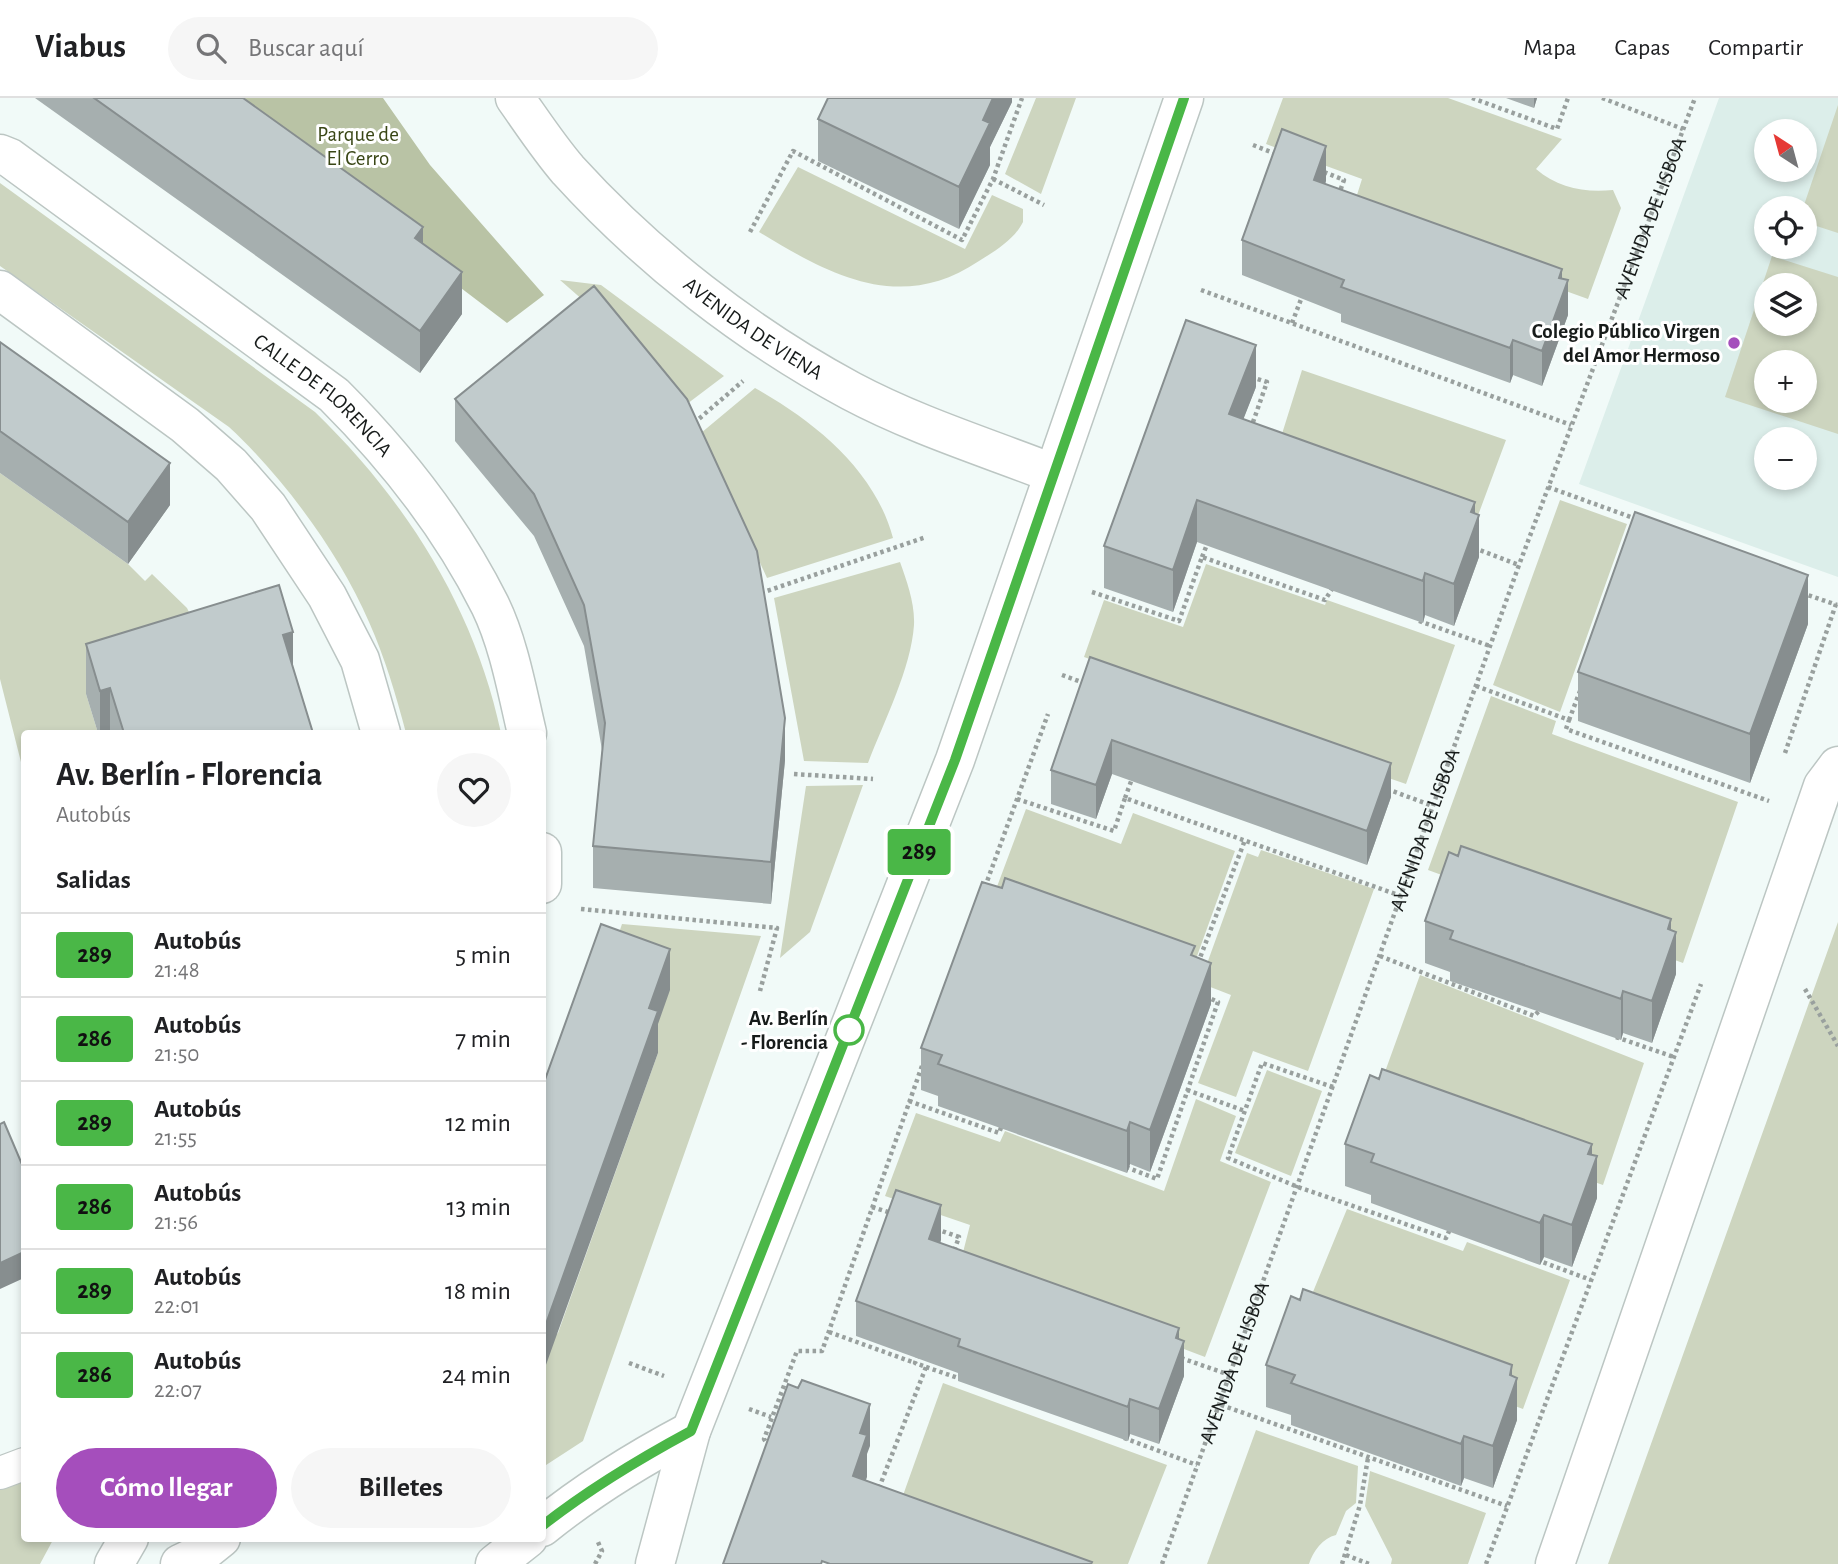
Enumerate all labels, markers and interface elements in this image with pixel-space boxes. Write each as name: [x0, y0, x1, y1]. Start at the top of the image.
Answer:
search box: [168, 17, 658, 80]
icon: search: [192, 29, 230, 67]
text: Viabus: [35, 31, 126, 64]
text: Buscar aquí: [248, 35, 364, 61]
text: Mapa: [1523, 36, 1576, 60]
text: Capas: [1614, 36, 1670, 60]
text: Compartir: [1708, 36, 1803, 60]
north arrow: [1754, 119, 1816, 182]
map controls: [1754, 119, 1817, 490]
park label: Parque de El Cerro: [317, 124, 399, 169]
street label: AVENIDA DE LISBOA: [1610, 134, 1690, 301]
button: locate: [1754, 196, 1817, 259]
street label: AVENIDA DE VIENA: [680, 273, 826, 383]
button: layers: [1754, 273, 1817, 336]
place label: Colegio Público Virgen del Amor Hermoso: [1532, 321, 1720, 366]
street label: CALLE DE FLORENCIA: [250, 330, 396, 461]
marker: Colegio Público Virgen del Amor Hermoso: [1726, 335, 1742, 351]
button: +: [1754, 350, 1817, 413]
button: −: [1754, 427, 1817, 490]
street label: AVENIDA DE LISBOA: [1386, 746, 1463, 913]
button: heart: [437, 753, 511, 827]
text: Av. Berlín - Florencia: [56, 759, 322, 792]
text: Autobús: [56, 804, 131, 827]
line badge: 289: [879, 829, 959, 875]
text: 289: [902, 840, 936, 864]
text: Salidas: [56, 867, 131, 893]
text: Autobús: [154, 928, 241, 954]
text: 5 min: [455, 942, 511, 968]
text: 289: [77, 943, 112, 967]
text: 21:48: [154, 959, 200, 982]
place label: Av. Berlín - Florencia: [741, 1008, 828, 1053]
text: Autobús: [154, 1012, 241, 1038]
marker: Av. Berlín - Florencia: [834, 1015, 864, 1045]
text: 7 min: [455, 1026, 511, 1052]
text: 286: [77, 1027, 112, 1051]
text: 21:50: [154, 1043, 199, 1066]
text: Autobús: [154, 1096, 241, 1122]
text: 12 min: [445, 1110, 511, 1136]
text: 289: [77, 1111, 112, 1135]
text: 21:55: [154, 1127, 197, 1150]
text: Autobús: [154, 1180, 241, 1206]
text: 13 min: [447, 1194, 511, 1220]
text: 286: [77, 1195, 112, 1219]
text: 21:56: [154, 1211, 198, 1234]
text: Autobús: [154, 1264, 241, 1290]
text: 18 min: [445, 1278, 511, 1304]
text: 289: [77, 1279, 112, 1303]
street label: AVENIDA DE LISBOA: [1195, 1279, 1273, 1446]
text: 22:01: [154, 1295, 200, 1318]
text: Autobús: [154, 1348, 241, 1374]
text: 24 min: [442, 1362, 511, 1388]
text: 286: [77, 1363, 112, 1387]
text: 22:07: [154, 1379, 202, 1402]
button: Cómo llegar: [56, 1448, 277, 1528]
button: Billetes: [291, 1448, 511, 1528]

